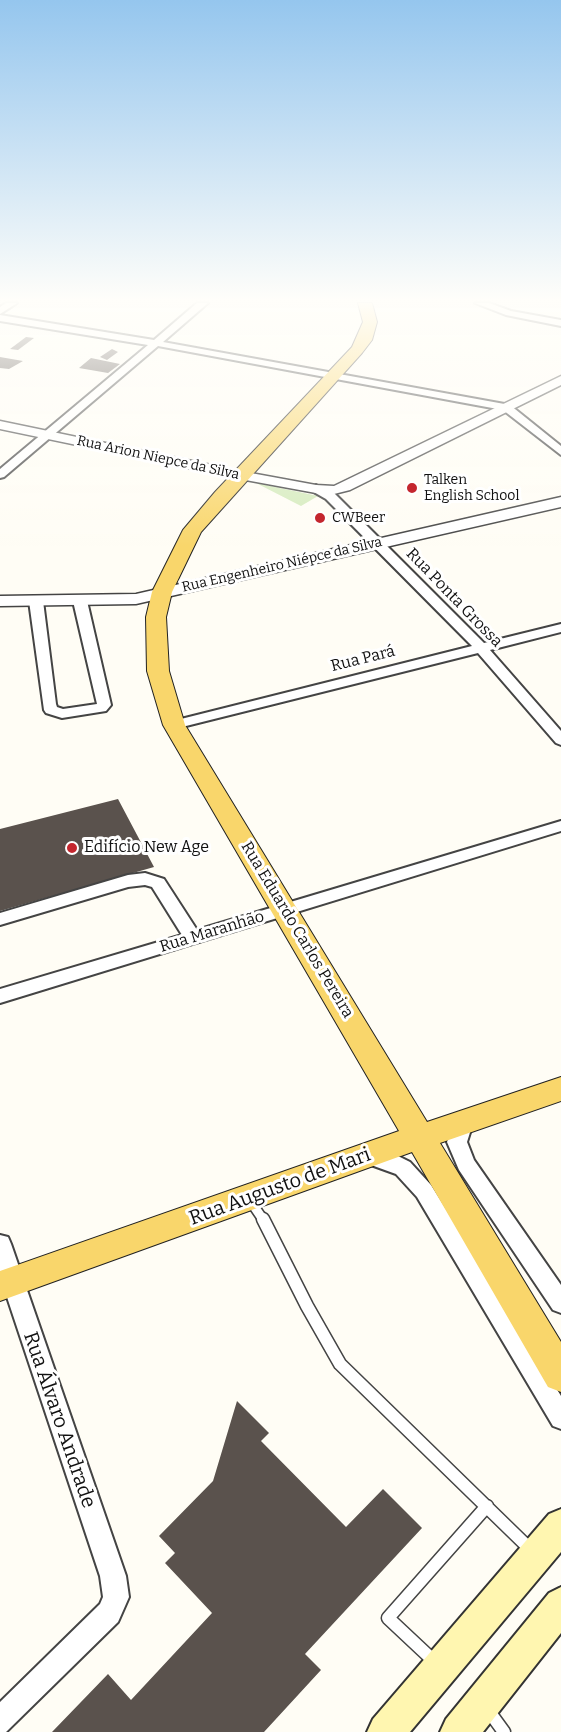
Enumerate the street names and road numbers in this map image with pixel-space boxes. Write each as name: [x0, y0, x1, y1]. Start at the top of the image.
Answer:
street label: Rua Arion Niepce da Silva: [75, 433, 241, 483]
street label: Rua Engenheiro Niépce da Silva: [180, 534, 384, 596]
street label: Rua Ponta Grossa: [402, 545, 506, 651]
street label: Rua Pará: [329, 642, 397, 676]
street label: Rua Eduardo Carlos Pereira: [237, 838, 357, 1022]
street label: Rua Maranhão: [157, 907, 267, 957]
street label: Rua Augusto de Mari: [186, 1143, 374, 1231]
street label: Rua Álvaro Andrade: [18, 1329, 100, 1511]

